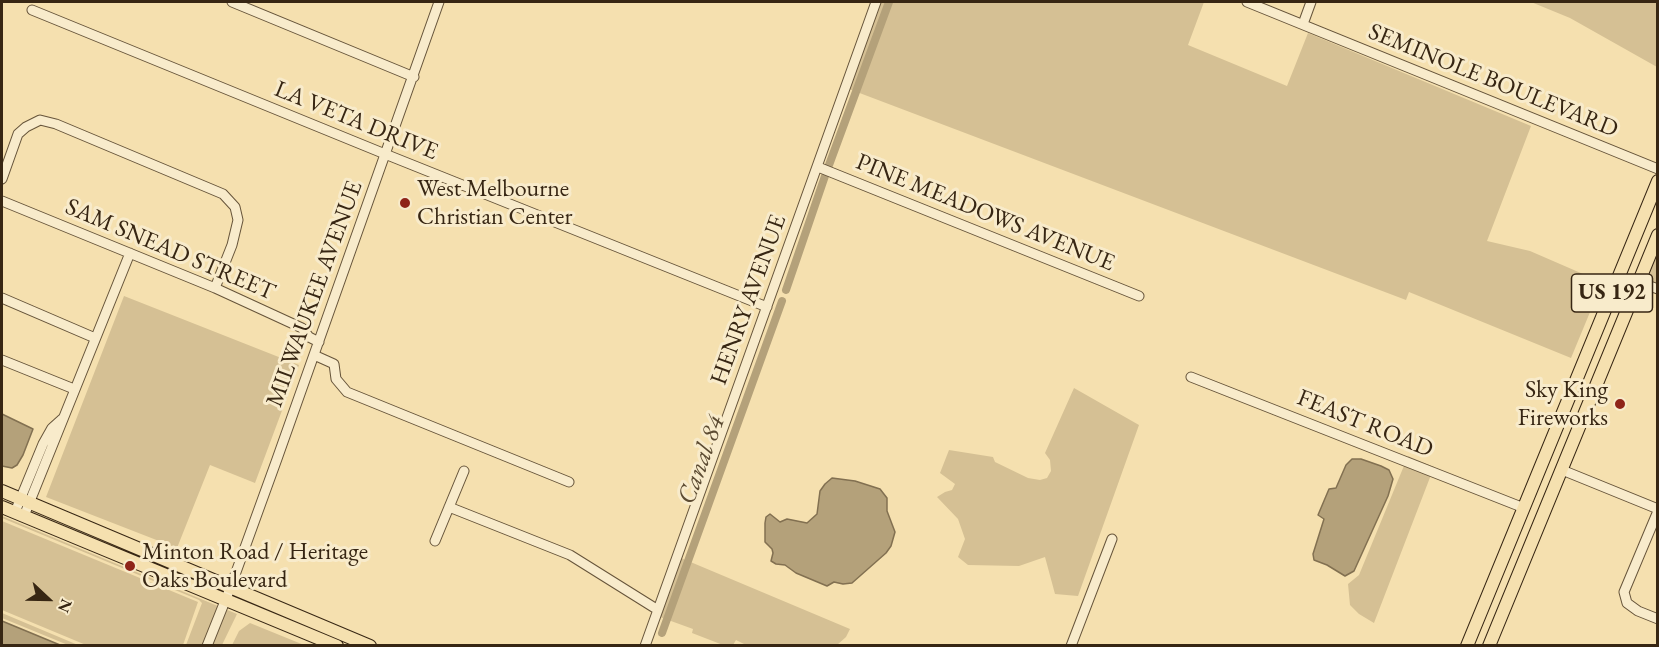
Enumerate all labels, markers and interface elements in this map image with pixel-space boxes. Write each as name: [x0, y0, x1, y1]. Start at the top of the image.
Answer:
street label: SEMINOLE BOULEVARD: [1364, 18, 1622, 144]
street label: LA VETA DRIVE: [270, 75, 442, 167]
street label: PINE MEADOWS AVENUE: [851, 148, 1119, 278]
place label: West Melbourne Christian Center: [417, 175, 572, 231]
street label: MILWAUKEE AVENUE: [261, 177, 369, 411]
street label: SAM SNEAD STREET: [61, 193, 279, 307]
marker: West Melbourne Christian Center: [398, 196, 412, 210]
street label: HENRY AVENUE: [705, 211, 793, 389]
road number: US 192: [1572, 274, 1652, 312]
place label: Sky King Fireworks: [1518, 376, 1608, 432]
street label: FEAST ROAD: [1293, 384, 1437, 464]
marker: Sky King Fireworks: [1613, 397, 1627, 411]
water label: Canal 84: [672, 411, 732, 509]
place label: Minton Road / Heritage Oaks Boulevard: [142, 538, 368, 594]
marker: Minton Road / Heritage Oaks Boulevard: [123, 559, 137, 573]
north arrow: [18, 569, 78, 629]
text: N: [53, 596, 77, 616]

